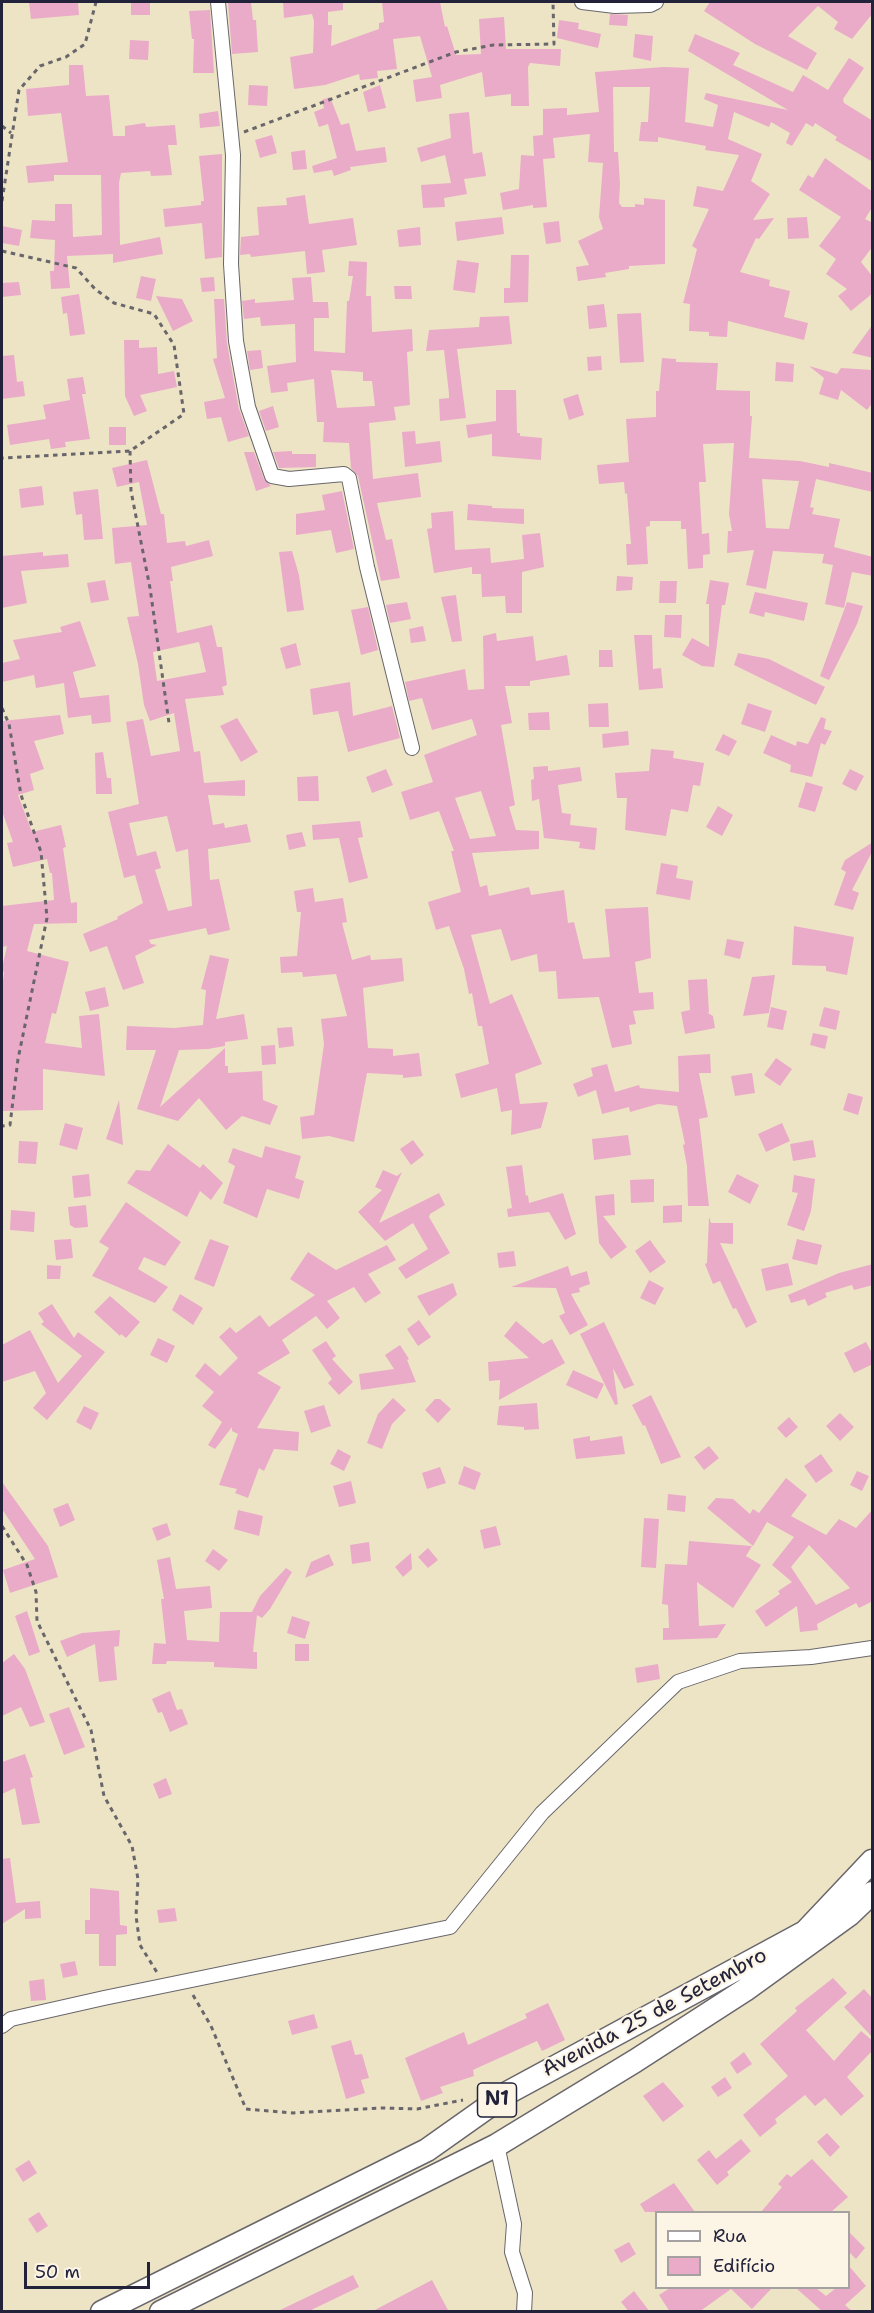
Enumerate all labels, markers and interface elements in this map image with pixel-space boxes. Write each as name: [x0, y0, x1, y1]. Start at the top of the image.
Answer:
street label: Avenida 25 de Setembro: [538, 1943, 772, 2083]
road number: N1: [478, 2083, 516, 2117]
legend: [655, 2211, 850, 2289]
text: Rua: [713, 2224, 746, 2248]
scale bar: [27, 2250, 153, 2288]
text: Edifício: [713, 2254, 775, 2278]
text: 50 m: [35, 2260, 80, 2284]

